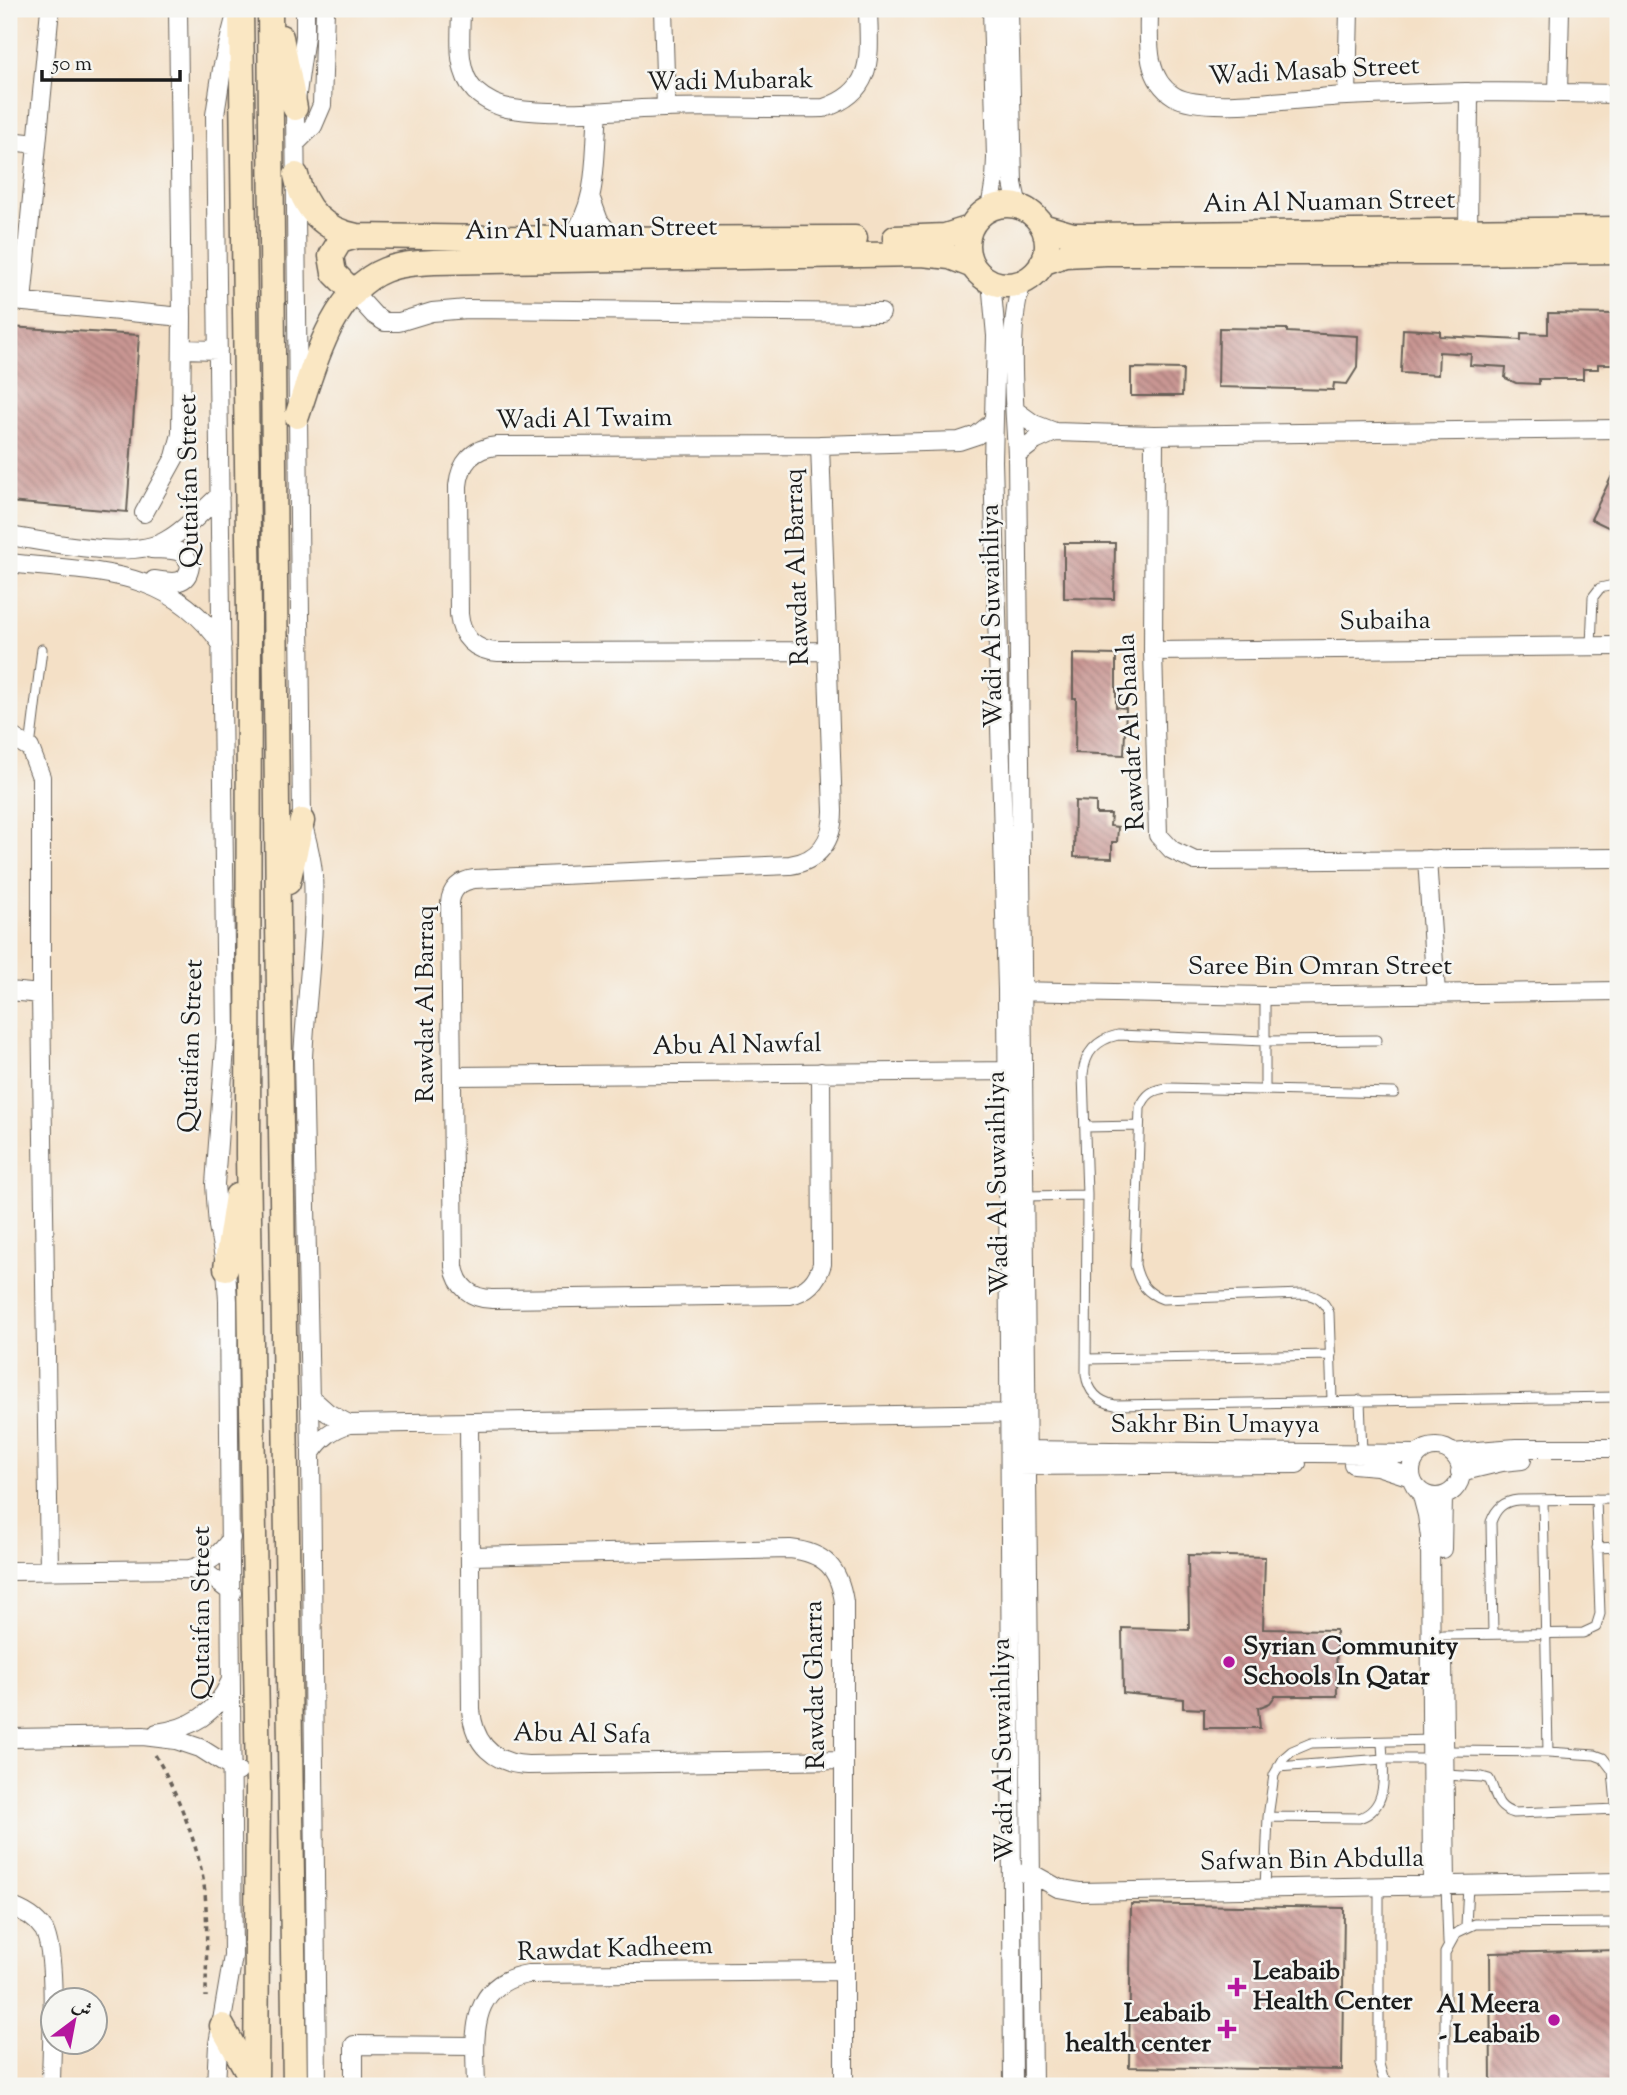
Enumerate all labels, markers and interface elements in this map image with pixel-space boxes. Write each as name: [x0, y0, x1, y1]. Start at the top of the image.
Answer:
scale bar: [42, 38, 180, 82]
street label: Wadi Masab Street: [1208, 48, 1421, 96]
text: 50 m: [51, 50, 92, 80]
street label: Wadi Mubarak: [646, 62, 814, 102]
street label: Ain Al Nuaman Street: [1202, 182, 1456, 224]
street label: Ain Al Nuaman Street: [464, 209, 718, 251]
street label: Qutaifan Street: [170, 394, 210, 568]
street label: Wadi Al Twaim: [495, 400, 673, 440]
street label: Rawdat Al Barraq: [776, 467, 820, 666]
street label: Wadi Al Suwaihliya: [973, 503, 1013, 729]
street label: Subaiha: [1339, 603, 1431, 641]
street label: Rawdat Al Shaala: [1108, 632, 1156, 832]
street label: Rawdat Al Barraq: [408, 905, 445, 1103]
street label: Saree Bin Omran Street: [1188, 949, 1452, 986]
street label: Qutaifan Street: [170, 958, 214, 1134]
street label: Abu Al Nawfal: [652, 1026, 822, 1066]
street label: Wadi Al Suwaihliya: [979, 1070, 1019, 1296]
street label: Sakhr Bin Umayya: [1111, 1407, 1319, 1444]
street label: Qutaifan Street: [184, 1526, 221, 1700]
street label: Rawdat Gharra: [796, 1600, 836, 1770]
place label: Syrian Community Schools In Qatar: [1243, 1629, 1458, 1696]
street label: Wadi Al Suwaihliya: [984, 1637, 1024, 1863]
marker: Syrian Community Schools In Qatar: [1221, 1654, 1237, 1670]
street label: Abu Al Safa: [513, 1715, 651, 1755]
street label: Safwan Bin Abdulla: [1199, 1841, 1425, 1881]
street label: Rawdat Kadheem: [517, 1928, 713, 1972]
place label: Leabaib Health Center: [1253, 1954, 1413, 2021]
marker: Leabaib Health Center: [1227, 1977, 1247, 1997]
north arrow: [38, 1986, 108, 2056]
place label: Al Meera - Leabaib: [1437, 1987, 1540, 2054]
text: ش: [67, 1992, 97, 2025]
place label: Leabaib health center: [1065, 1996, 1211, 2063]
marker: Al Meera - Leabaib: [1546, 2012, 1562, 2028]
marker: Leabaib health center: [1217, 2019, 1237, 2039]

